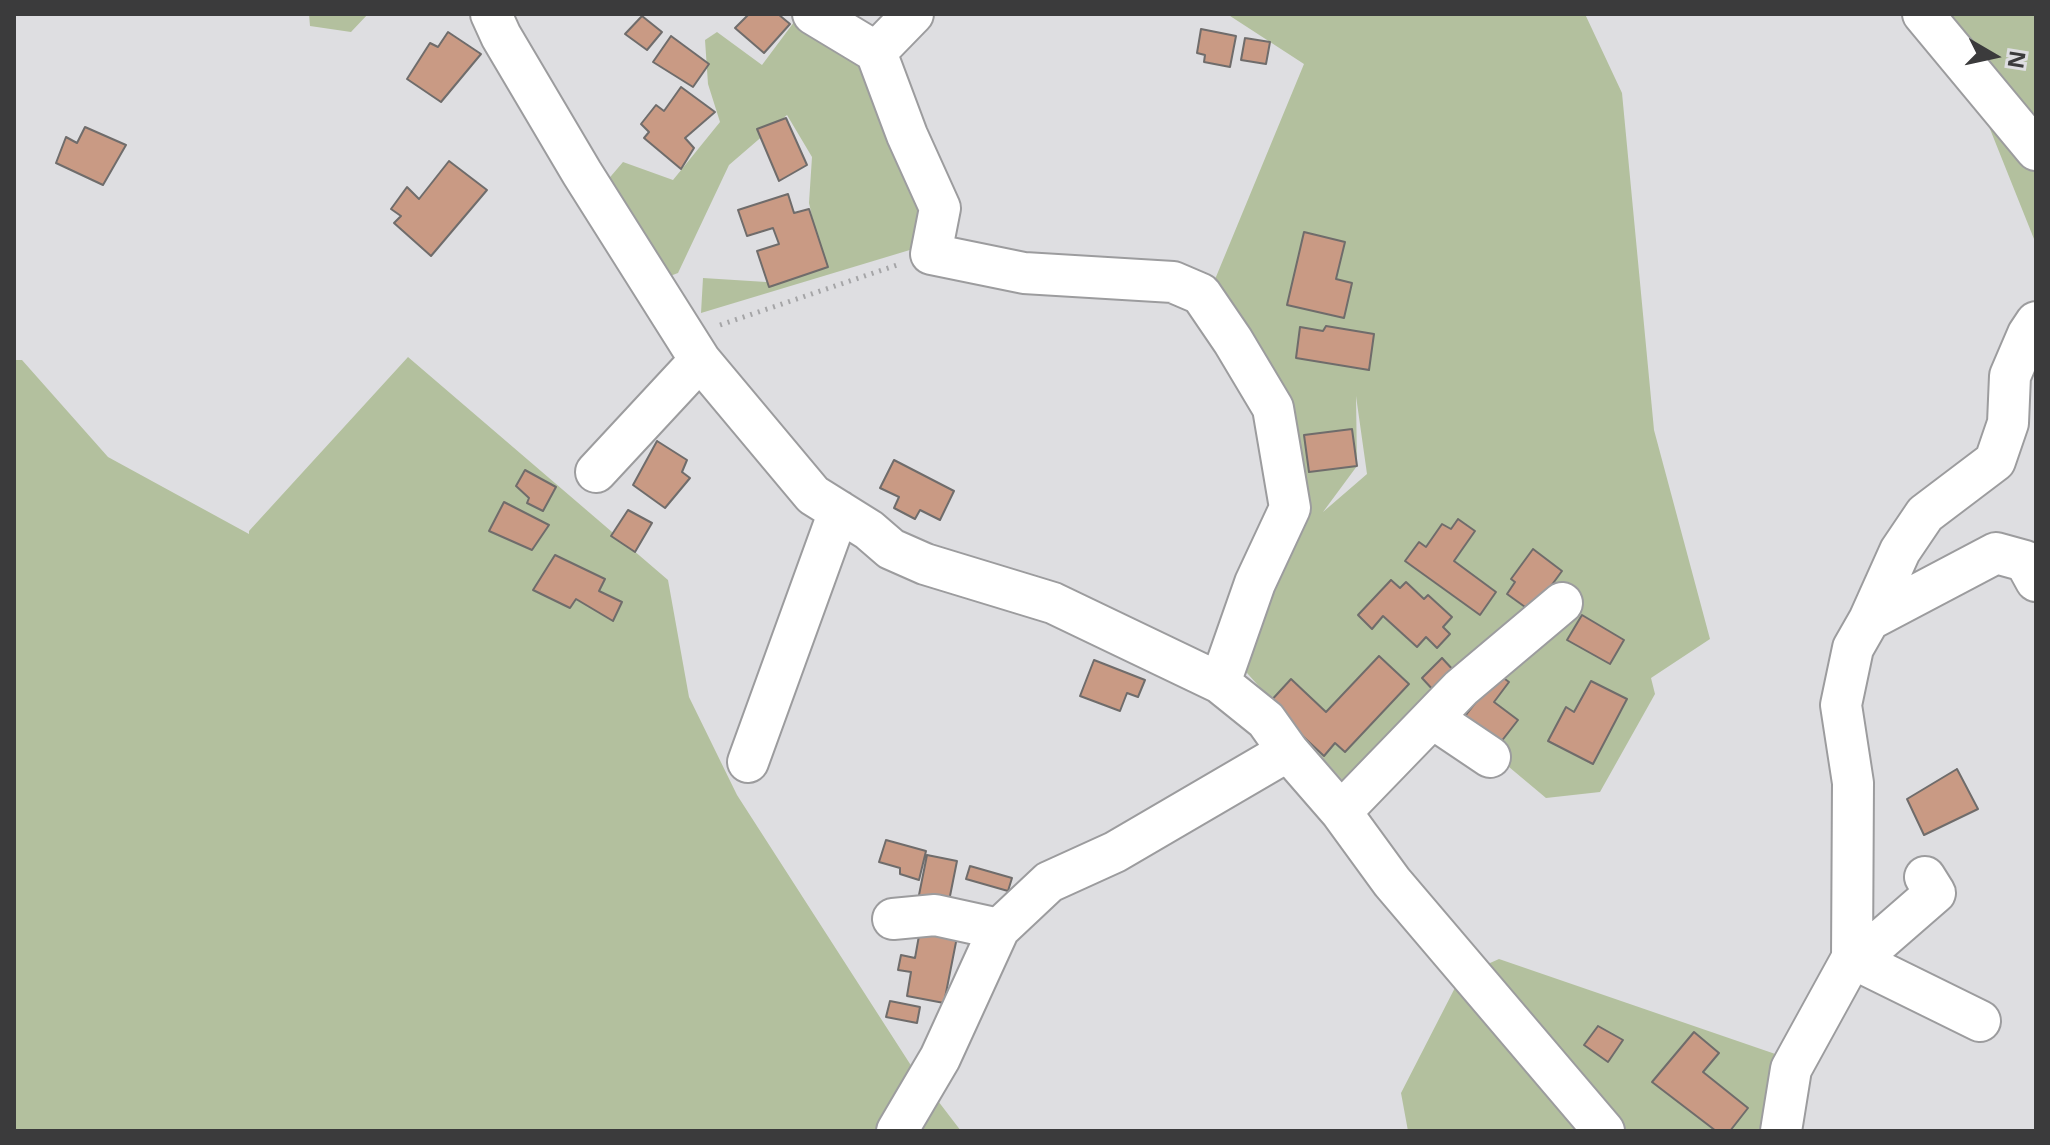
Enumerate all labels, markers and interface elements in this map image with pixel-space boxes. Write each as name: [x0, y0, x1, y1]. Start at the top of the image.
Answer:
north arrow: [1954, 16, 2034, 96]
text: N: [2001, 49, 2034, 71]

